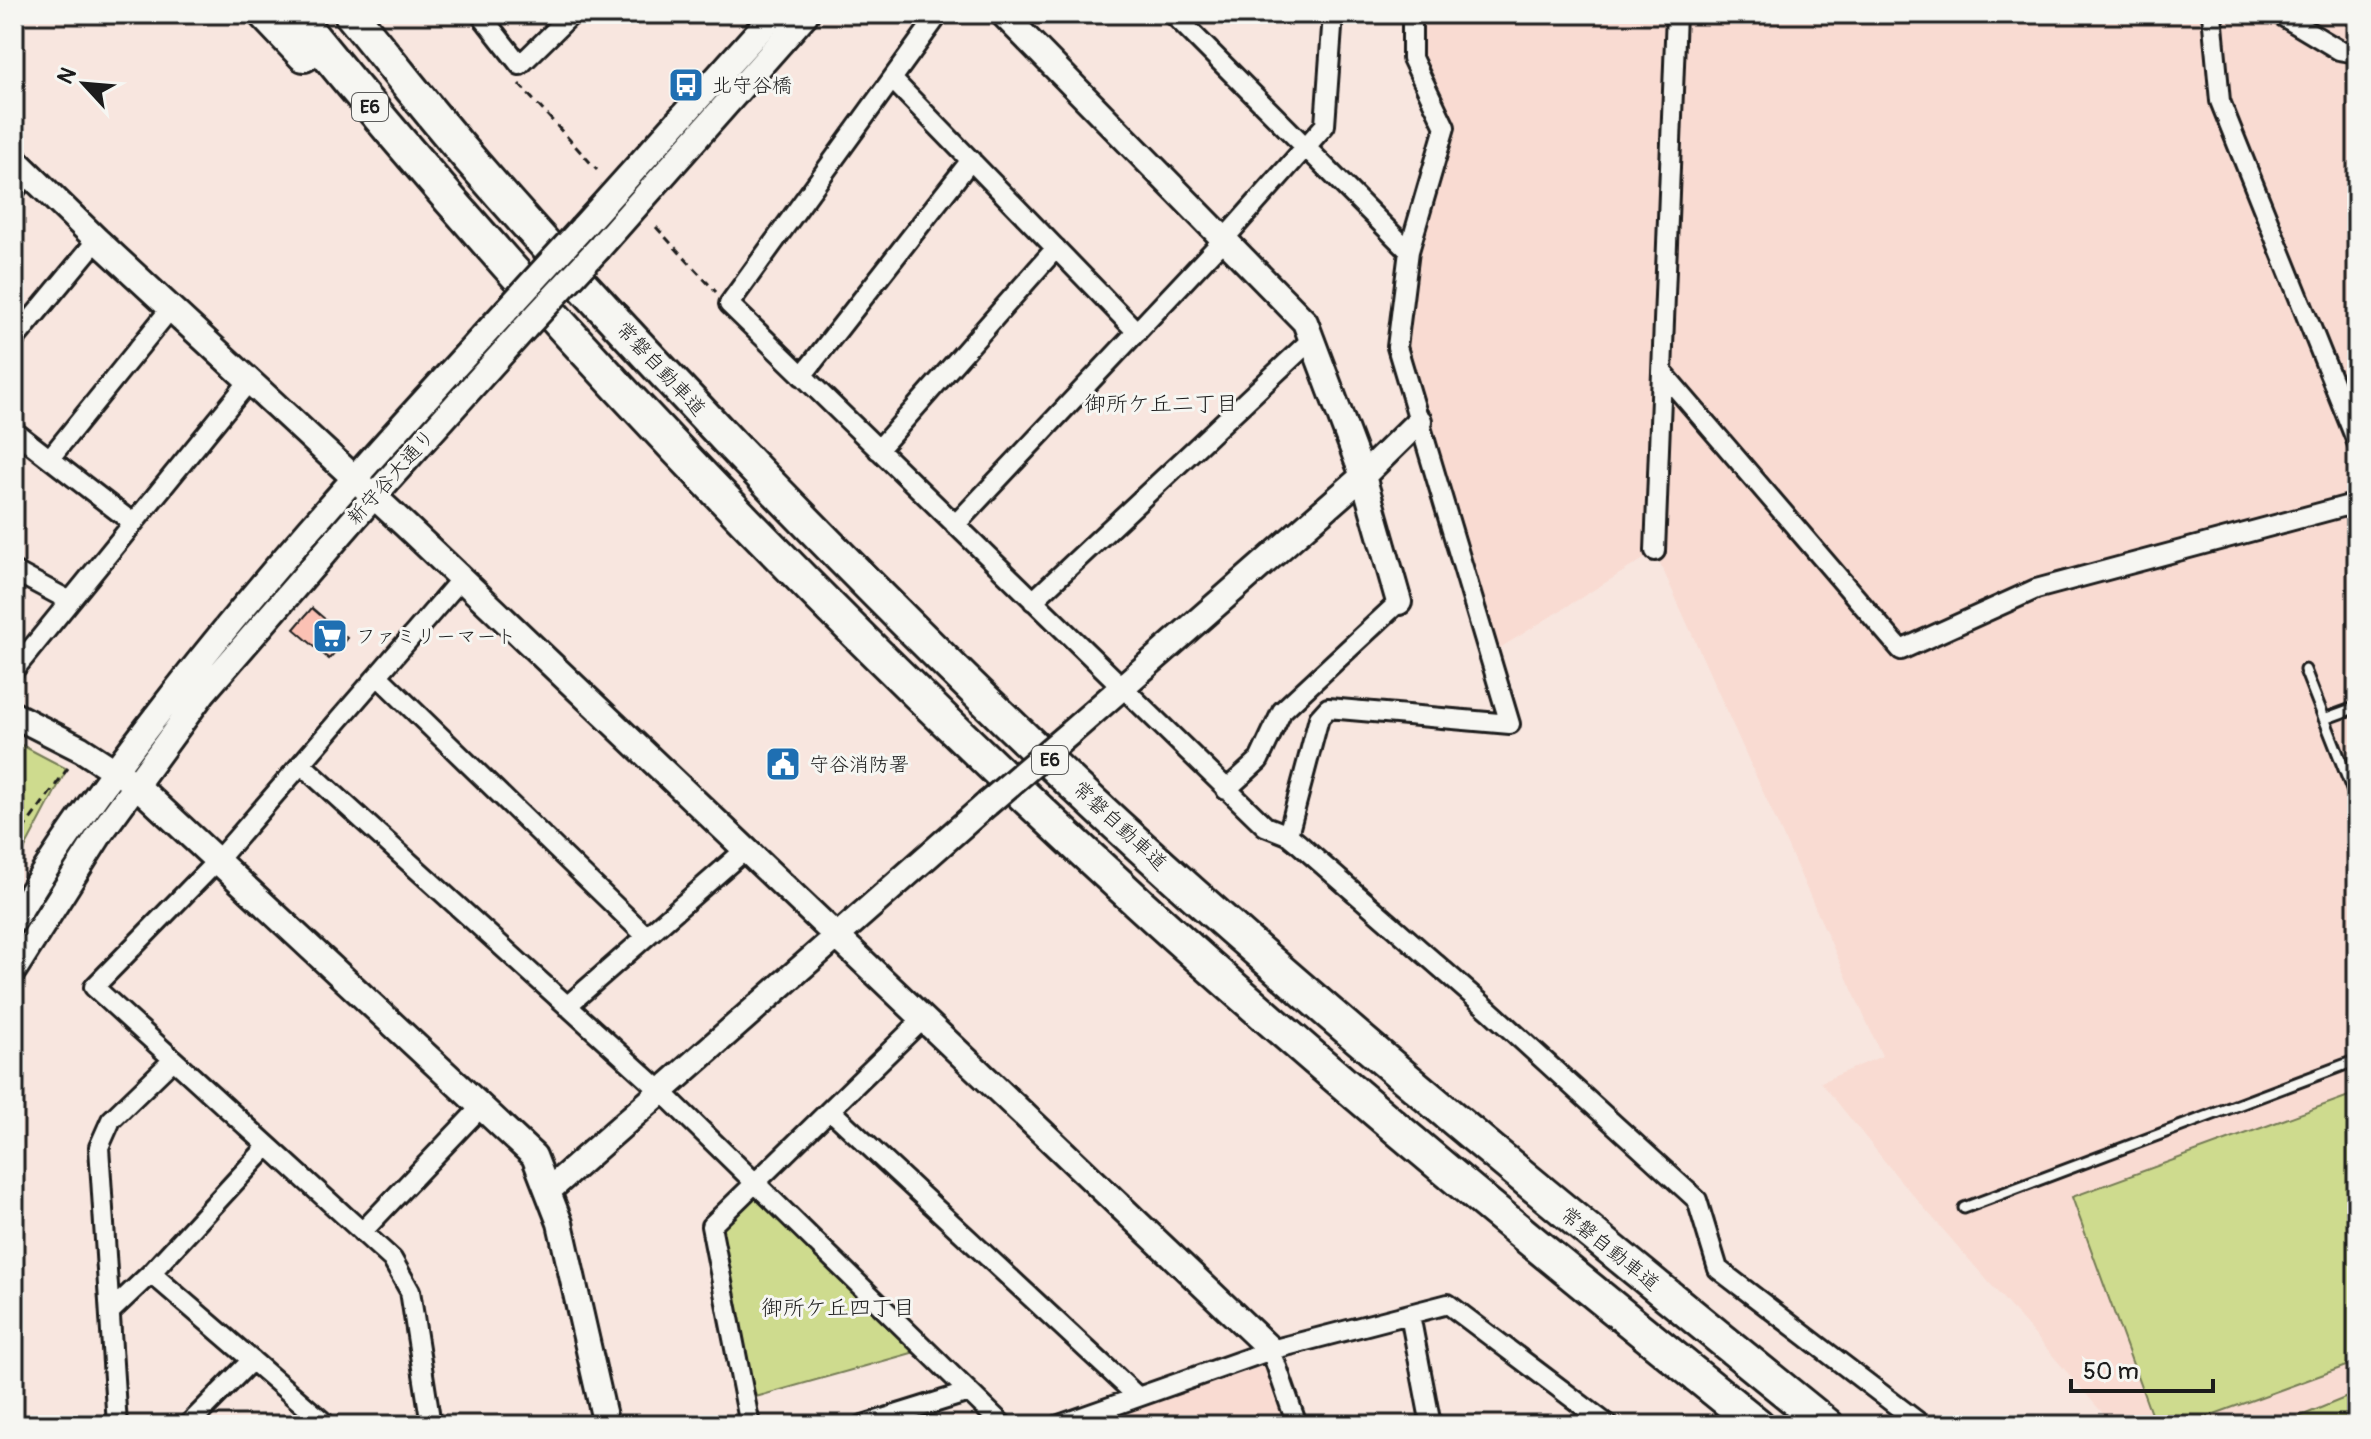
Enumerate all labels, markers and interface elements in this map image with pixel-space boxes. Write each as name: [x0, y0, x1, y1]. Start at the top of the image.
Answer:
north arrow: [44, 44, 124, 124]
text: N: [51, 63, 83, 88]
bus stop icon: 北守谷橋: [667, 66, 705, 104]
place label: 北守谷橋: [712, 73, 792, 98]
road number: E6: [352, 93, 388, 121]
street label: 常磐自動車道: [611, 317, 711, 421]
district label: 御所ケ丘二丁目: [1084, 390, 1238, 418]
street label: 新守谷大通り: [342, 424, 440, 530]
supermarket icon: ファミリーマート: [311, 617, 349, 655]
place label: ファミリーマート: [356, 624, 516, 649]
public building icon: 守谷消防署: [764, 745, 802, 783]
road number: E6: [1032, 746, 1068, 774]
place label: 守谷消防署: [809, 752, 909, 777]
street label: 常磐自動車道: [1068, 776, 1172, 876]
street label: 常磐自動車道: [1556, 1202, 1664, 1296]
district label: 御所ケ丘四丁目: [761, 1294, 915, 1322]
scale bar: [2071, 1343, 2213, 1393]
text: 50 m: [2083, 1357, 2139, 1386]

